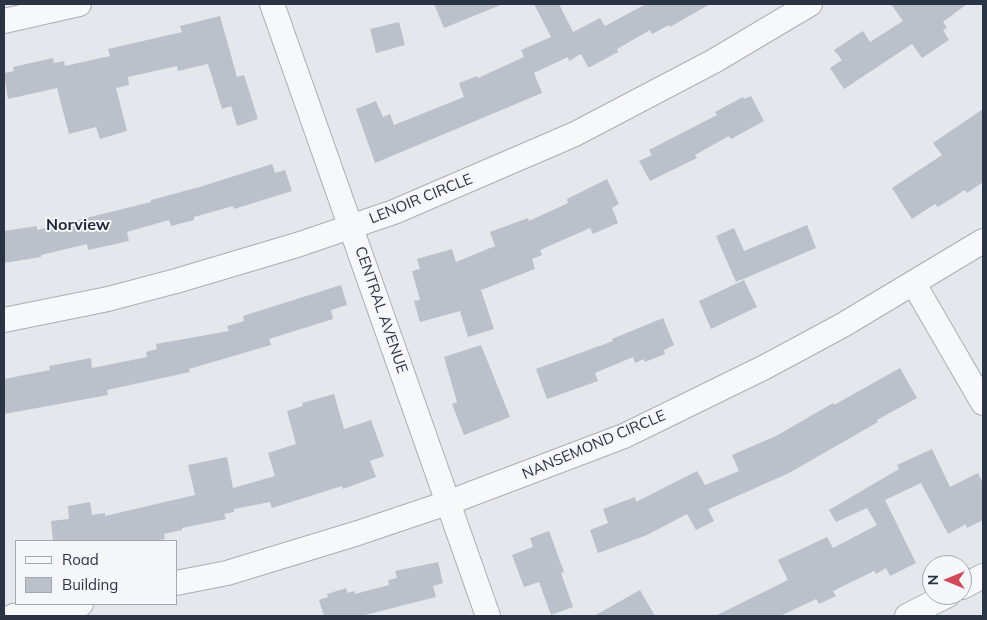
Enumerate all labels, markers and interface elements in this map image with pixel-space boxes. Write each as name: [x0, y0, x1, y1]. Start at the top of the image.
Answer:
street label: LENOIR CIRCLE: [367, 170, 475, 228]
district label: Norview: [46, 215, 110, 235]
street label: CENTRAL AVENUE: [351, 244, 411, 376]
street label: NANSEMOND CIRCLE: [520, 407, 668, 483]
legend: [15, 540, 178, 605]
text: Road: [62, 550, 99, 569]
north arrow: [922, 555, 972, 605]
text: Building: [62, 575, 118, 594]
text: N: [924, 575, 942, 585]

